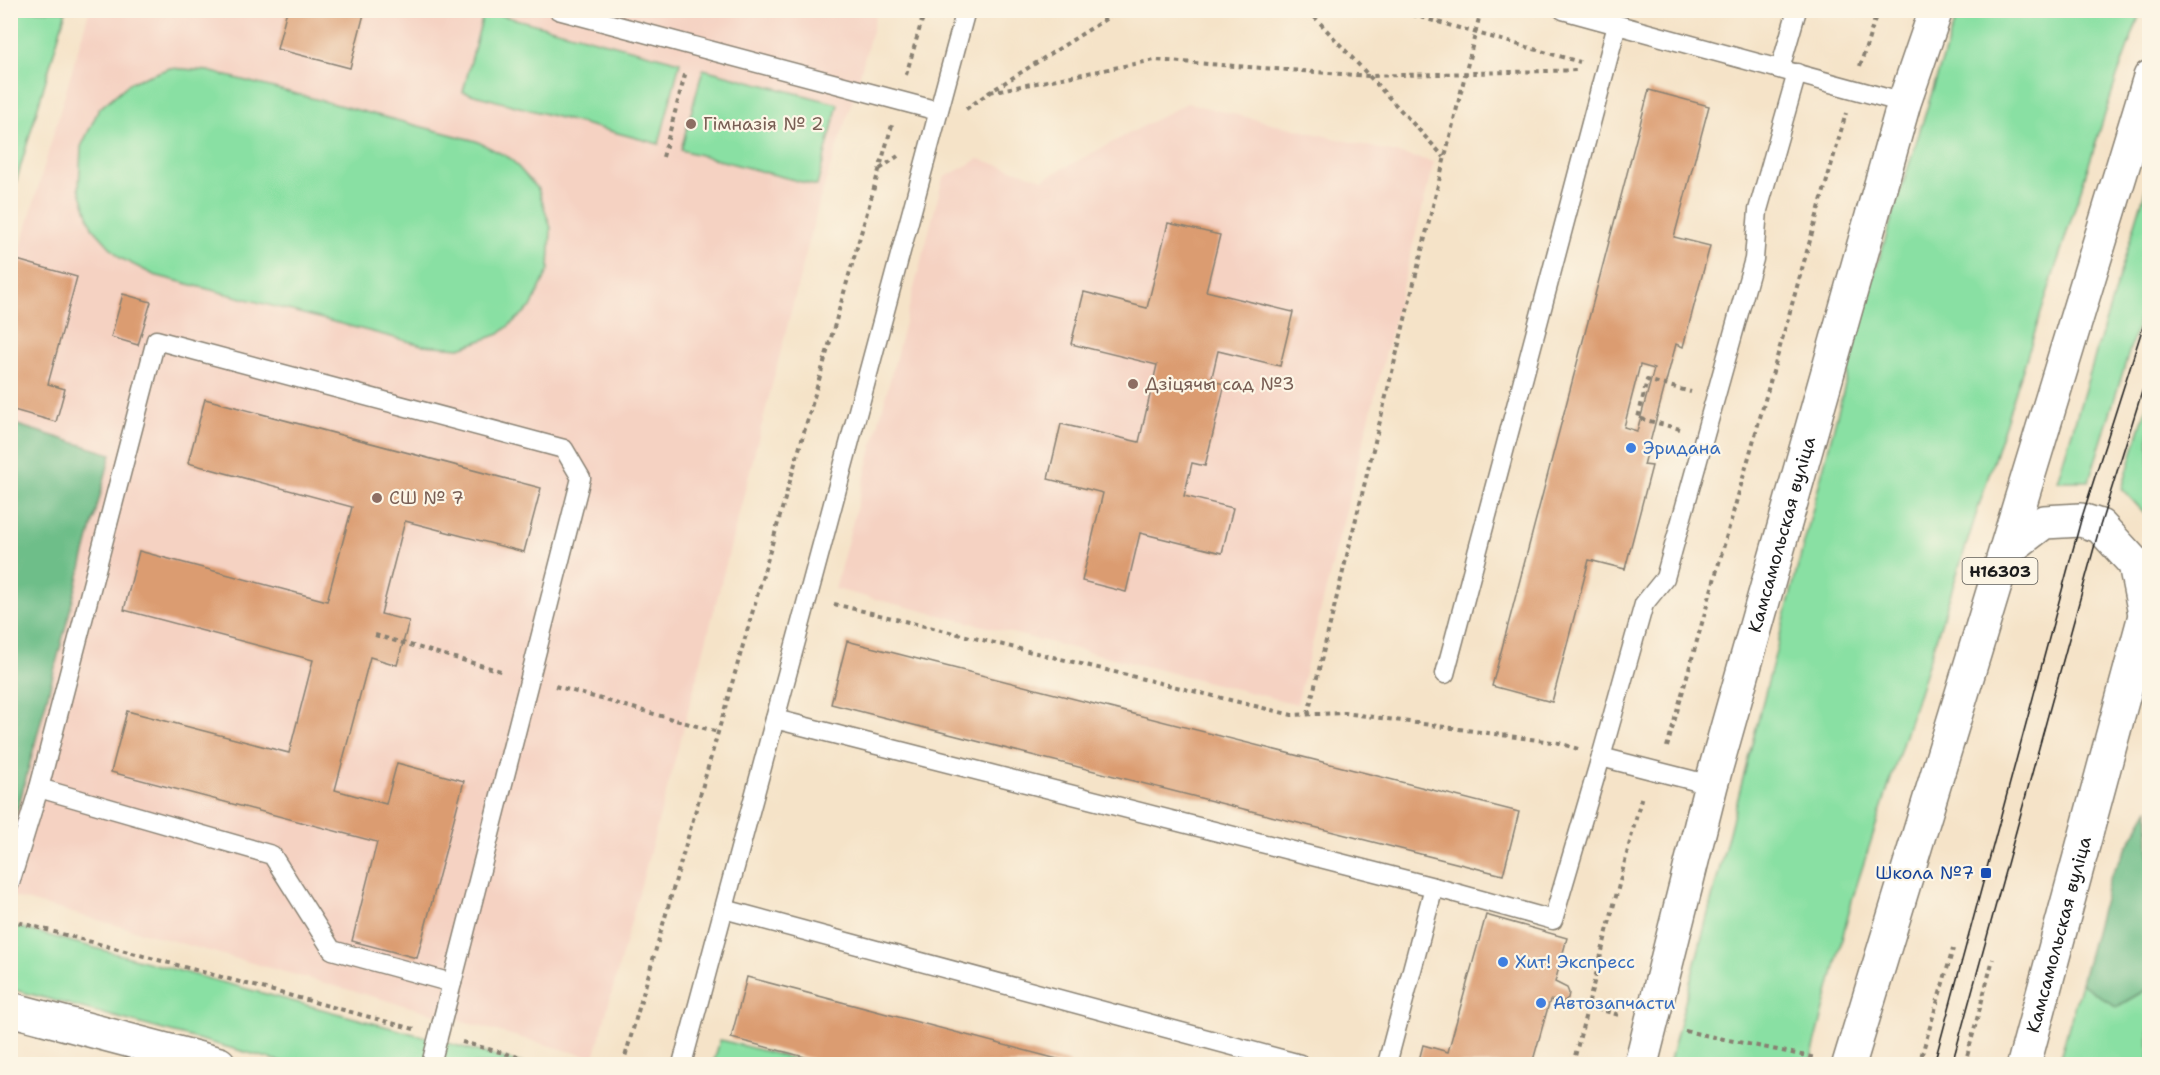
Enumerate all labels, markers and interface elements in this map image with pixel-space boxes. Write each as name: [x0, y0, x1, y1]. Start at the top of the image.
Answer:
place label: Гімназія № 2: [703, 112, 824, 136]
marker: Гімназія № 2: [684, 117, 698, 131]
place label: Дзіцячы сад №3: [1145, 372, 1295, 396]
marker: Дзіцячы сад №3: [1126, 377, 1140, 391]
street label: Камсамольская вуліца: [1743, 434, 1821, 635]
place label: Эридана: [1643, 436, 1721, 460]
marker: Эридана: [1624, 441, 1638, 455]
place label: СШ № 7: [389, 486, 464, 510]
marker: СШ № 7: [370, 491, 384, 505]
road number: Н16303: [1962, 558, 2038, 584]
street label: Камсамольская вуліца: [2021, 834, 2097, 1036]
place label: Школа №7: [1875, 861, 1974, 885]
marker: Школа №7: [1979, 866, 1993, 880]
place label: Хит! Экспресс: [1515, 950, 1635, 974]
marker: Хит! Экспресс: [1496, 955, 1510, 969]
place label: Автозапчасти: [1553, 991, 1675, 1015]
marker: Автозапчасти: [1534, 996, 1548, 1010]

